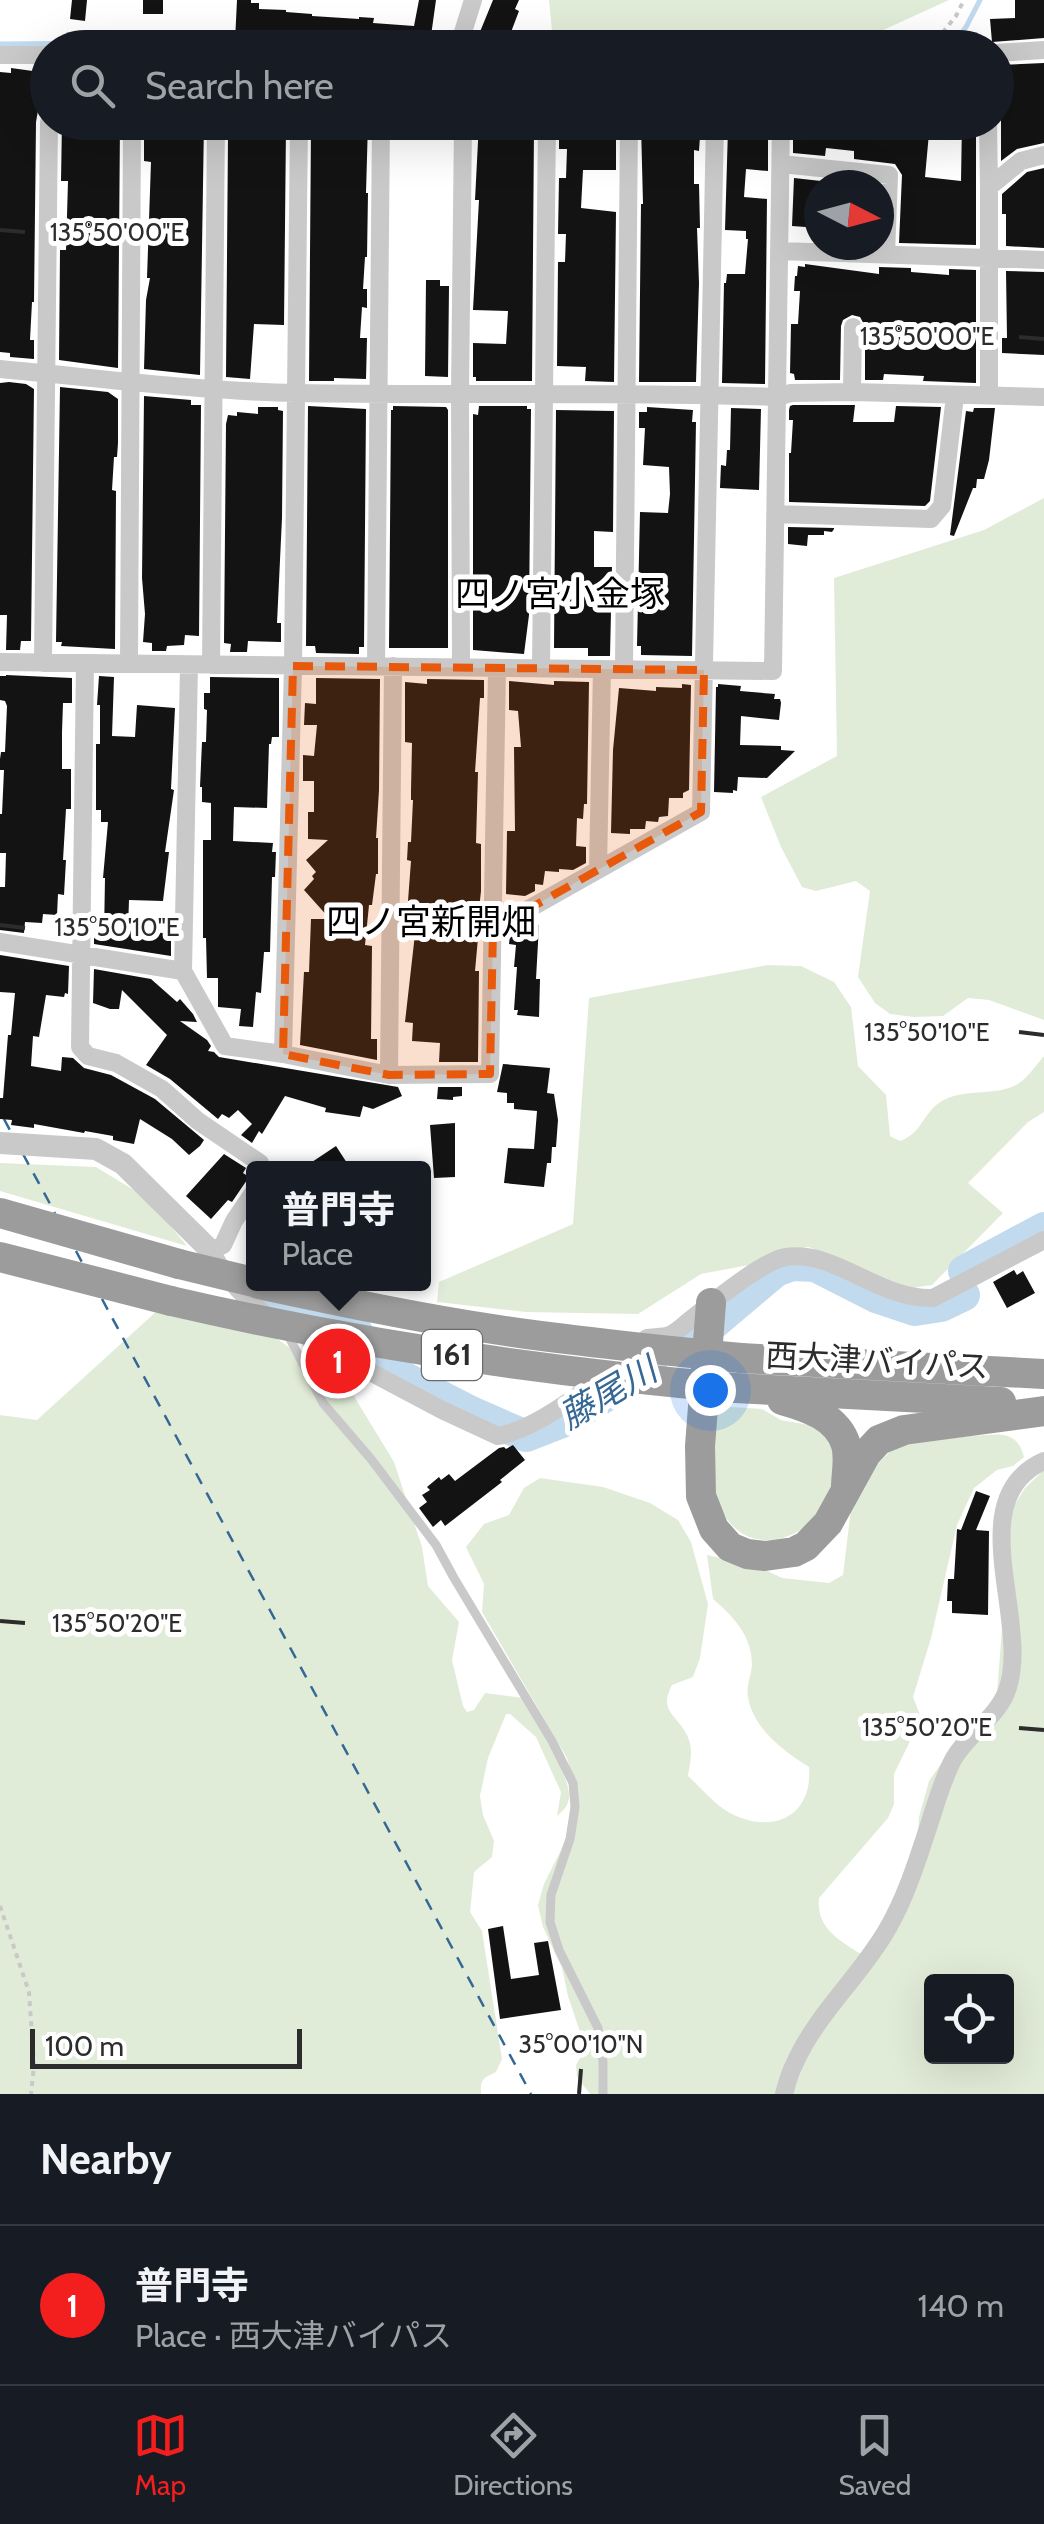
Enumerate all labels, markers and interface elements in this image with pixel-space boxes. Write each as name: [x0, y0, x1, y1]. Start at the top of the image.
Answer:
search box: [30, 30, 1014, 140]
icon: search: [65, 58, 120, 113]
text: Search here: [145, 62, 334, 109]
north arrow: [804, 170, 894, 260]
text: 135°50'00"E: [50, 217, 184, 247]
text: 135°50'00"E: [860, 321, 994, 351]
district label: 四ノ宮小金塚: [455, 572, 665, 615]
district label: 四ノ宮新開畑: [326, 900, 536, 943]
text: 135°50'10"E: [54, 912, 180, 942]
text: 135°50'10"E: [864, 1017, 990, 1047]
popup: [246, 1161, 431, 1291]
text: 普門寺: [281, 1186, 396, 1233]
text: Place: [281, 1234, 353, 1273]
pin: 1: [306, 1324, 370, 1398]
road number: 161: [422, 1330, 482, 1380]
street label: 西大津バイパス: [764, 1335, 990, 1386]
water label: 藤尾川: [552, 1346, 667, 1437]
your location: [685, 1365, 736, 1416]
text: 135°50'20"E: [52, 1608, 182, 1638]
text: 135°50'20"E: [862, 1712, 992, 1742]
map controls: [924, 1974, 1014, 2064]
button: locate: [924, 1974, 1014, 2064]
scale bar: [30, 2024, 302, 2068]
text: 100 m: [45, 2029, 124, 2063]
text: 35°00'10"N: [519, 2029, 643, 2059]
text: Nearby: [40, 2133, 172, 2185]
text: 普門寺: [135, 2262, 249, 2309]
text: 1: [67, 2286, 78, 2325]
text: 140 m: [917, 2286, 1004, 2325]
text: Place · 西大津バイパス: [135, 2316, 452, 2355]
tab: Map: [133, 2408, 188, 2502]
tab: Directions: [453, 2408, 573, 2502]
tab: Saved: [839, 2408, 911, 2502]

